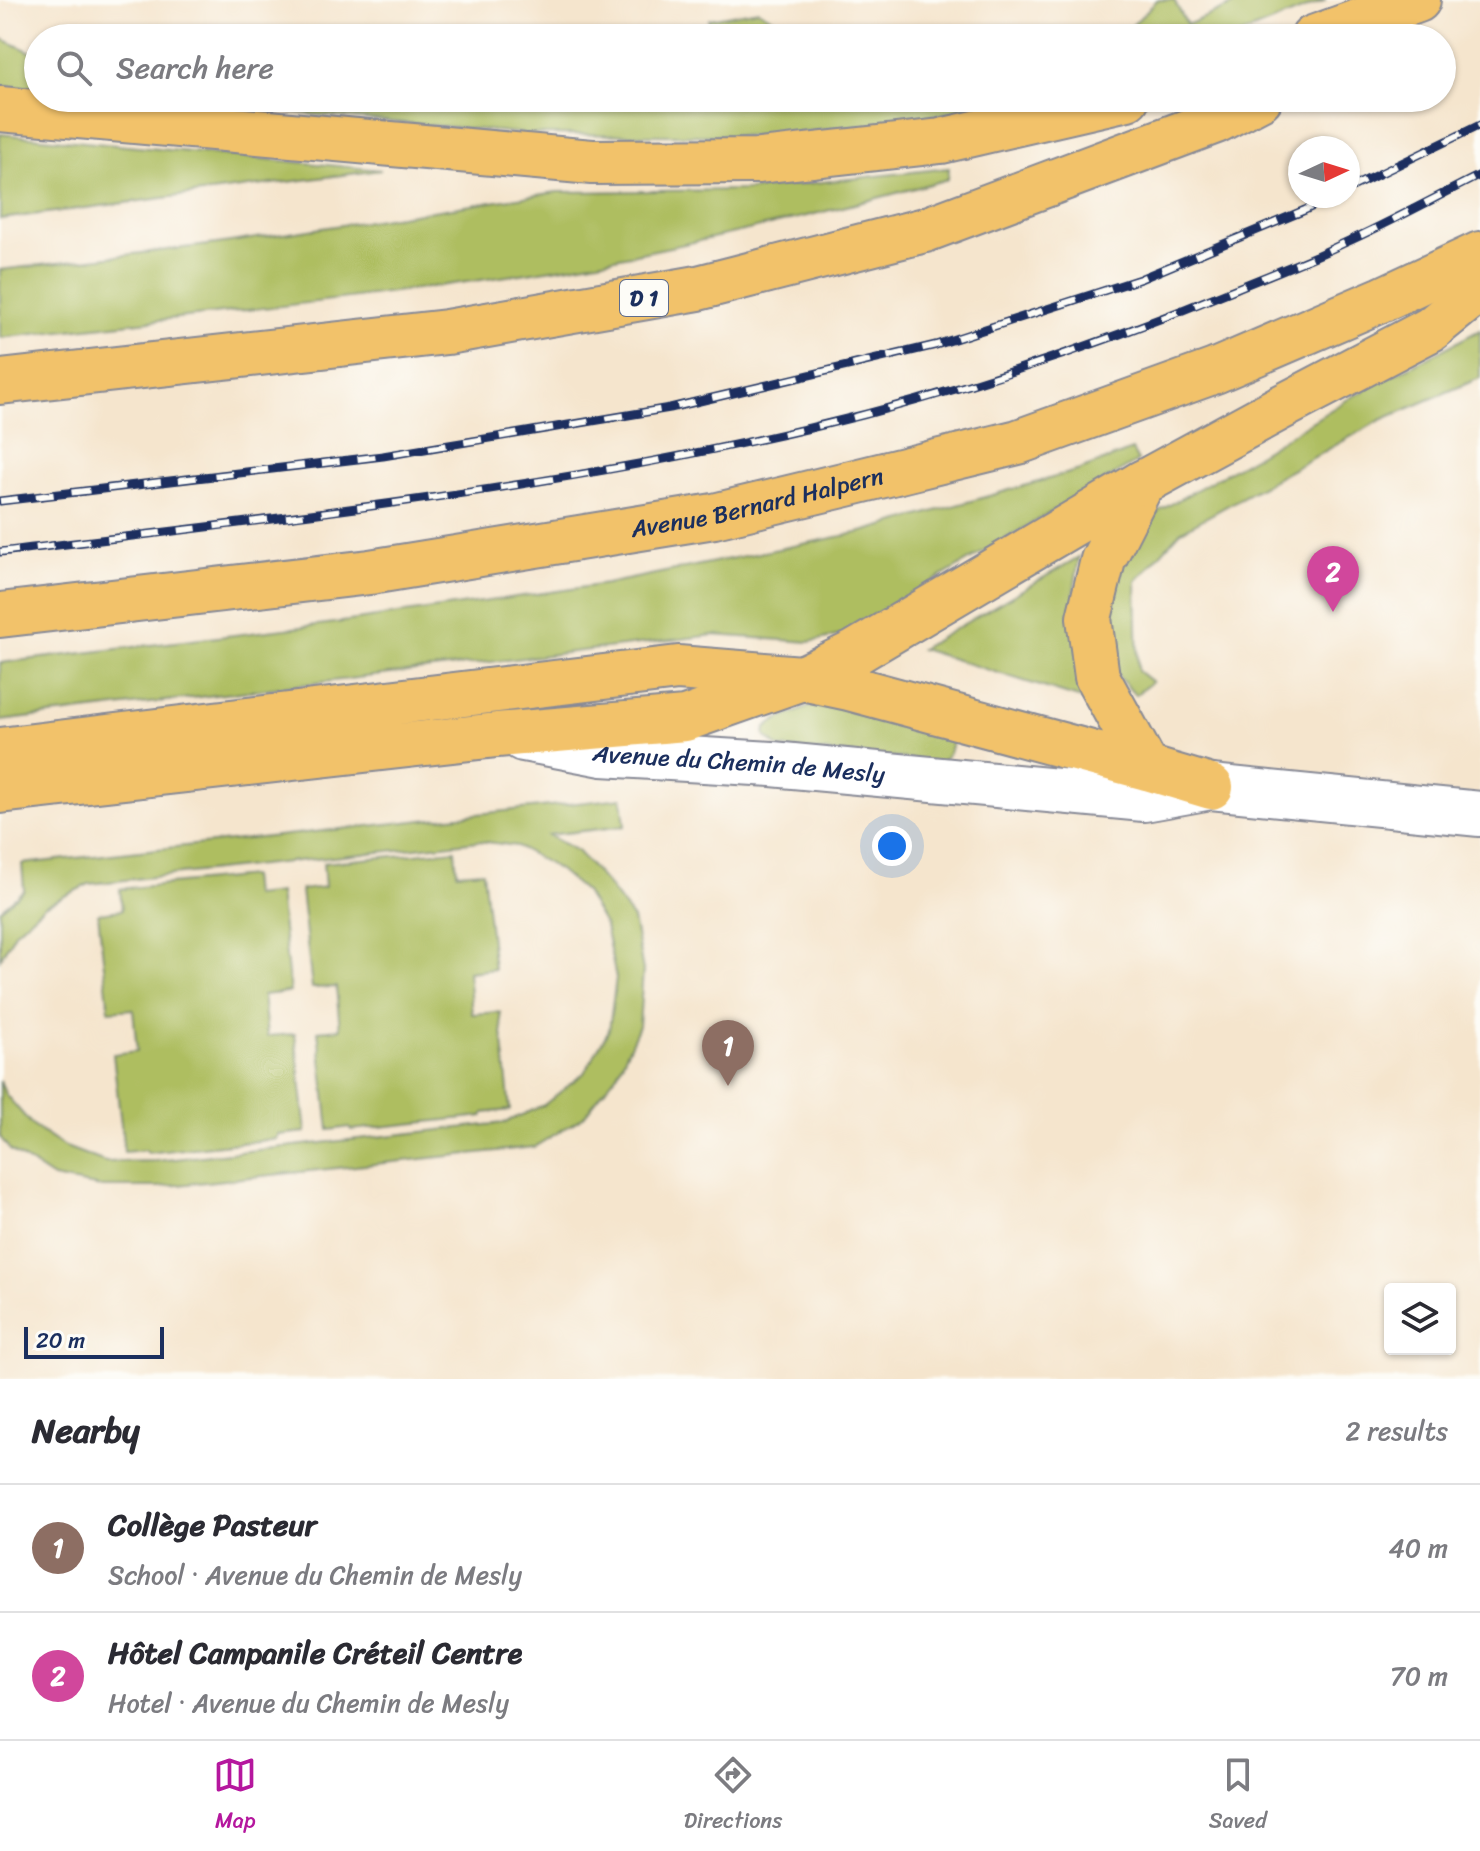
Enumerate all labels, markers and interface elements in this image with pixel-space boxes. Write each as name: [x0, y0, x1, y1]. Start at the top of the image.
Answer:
search box: [24, 24, 1456, 112]
text: Search here: [116, 41, 274, 95]
icon: search: [52, 46, 96, 90]
north arrow: [1288, 136, 1360, 208]
road number: D 1: [620, 280, 668, 316]
street label: Avenue Bernard Halpern: [627, 455, 888, 550]
pin: 2: [1307, 546, 1359, 612]
street label: Avenue du Chemin de Mesly: [589, 732, 888, 796]
your location: [872, 826, 912, 866]
pin: 1: [702, 1020, 754, 1086]
map controls: [1384, 1283, 1456, 1355]
button: layers: [1384, 1283, 1456, 1355]
text: 20 m: [36, 1321, 85, 1360]
scale bar: [24, 1323, 164, 1359]
text: Nearby: [32, 1401, 140, 1461]
text: 2 results: [1346, 1408, 1448, 1454]
text: Collège Pasteur: [108, 1498, 317, 1552]
text: 1: [52, 1525, 64, 1571]
text: 40 m: [1389, 1525, 1448, 1571]
text: School · Avenue du Chemin de Mesly: [108, 1552, 522, 1598]
text: Hôtel Campanile Créteil Centre: [108, 1626, 522, 1680]
text: 2: [50, 1653, 66, 1699]
text: 70 m: [1390, 1653, 1448, 1699]
text: Hotel · Avenue du Chemin de Mesly: [108, 1680, 509, 1726]
tab: Map: [213, 1753, 257, 1840]
tab: Directions: [684, 1753, 782, 1840]
tab: Saved: [1209, 1753, 1267, 1840]

